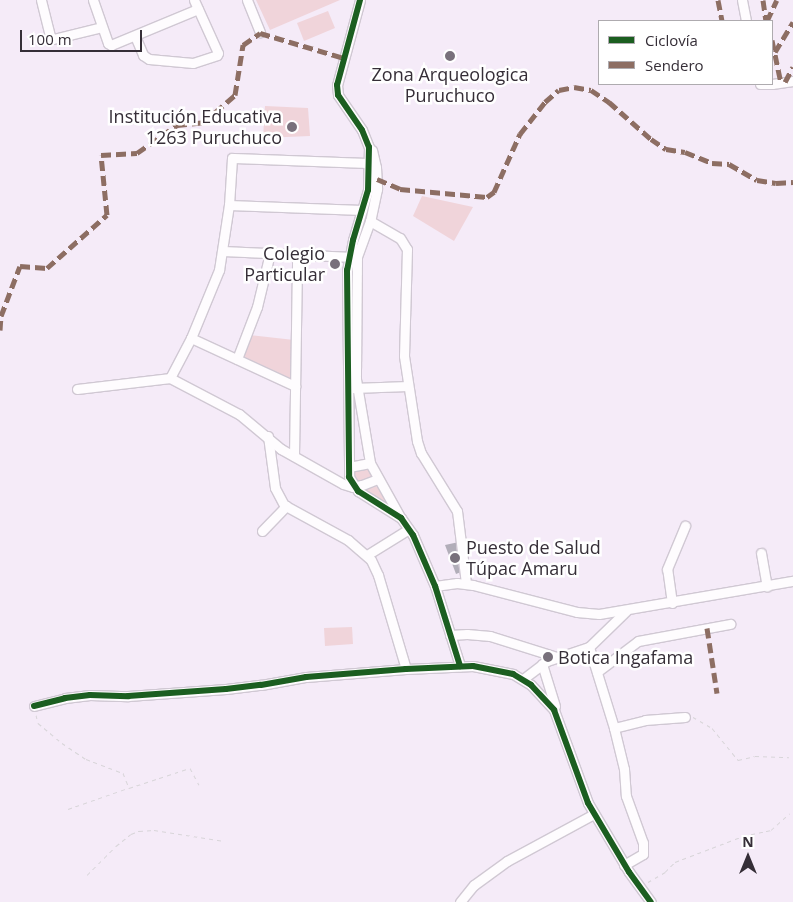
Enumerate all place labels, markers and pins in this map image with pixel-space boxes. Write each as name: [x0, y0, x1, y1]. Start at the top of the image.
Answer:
marker: Zona Arqueologica Puruchuco: [444, 50, 456, 62]
place label: Zona Arqueologica Puruchuco: [372, 64, 528, 106]
place label: Institución Educativa 1263 Puruchuco: [109, 106, 282, 148]
marker: Institución Educativa 1263 Puruchuco: [286, 121, 298, 133]
place label: Colegio Particular: [244, 243, 325, 286]
marker: Colegio Particular: [329, 258, 341, 270]
place label: Puesto de Salud Túpac Amaru: [466, 537, 601, 580]
marker: Puesto de Salud Túpac Amaru: [448, 551, 462, 565]
place label: Botica Ingafama: [558, 646, 693, 668]
marker: Botica Ingafama: [542, 651, 554, 663]

